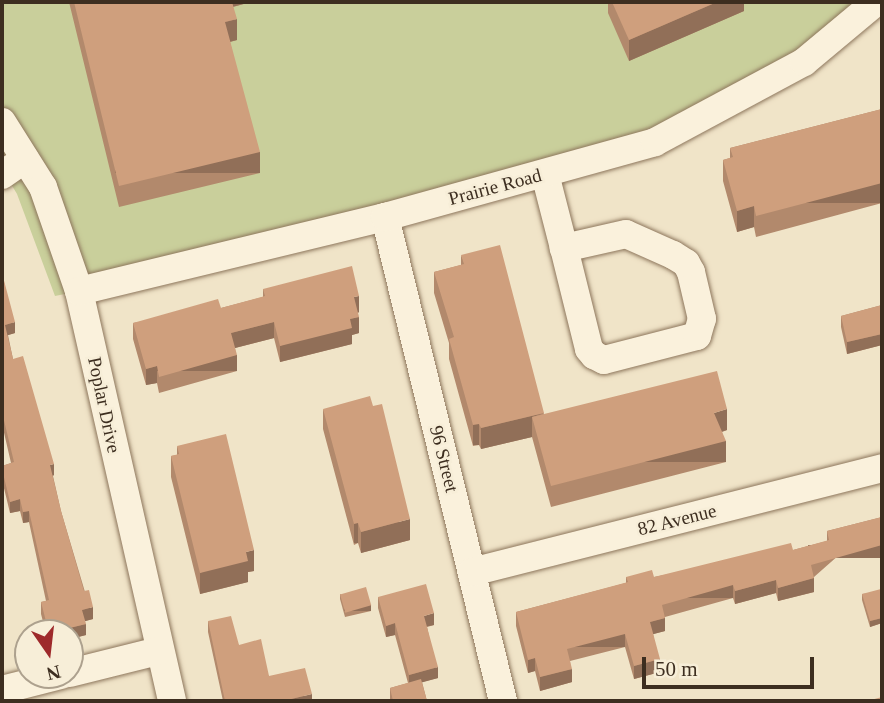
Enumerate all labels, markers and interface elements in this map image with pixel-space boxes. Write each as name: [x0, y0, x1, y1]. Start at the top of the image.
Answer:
street label: Prairie Road: [446, 164, 544, 210]
street label: Poplar Drive: [83, 355, 125, 455]
street label: 96 Street: [425, 423, 463, 495]
street label: 82 Avenue: [635, 499, 719, 541]
north arrow: [14, 619, 84, 689]
scale bar: [646, 644, 818, 688]
text: 50 m: [655, 657, 698, 681]
text: N: [45, 661, 63, 685]

